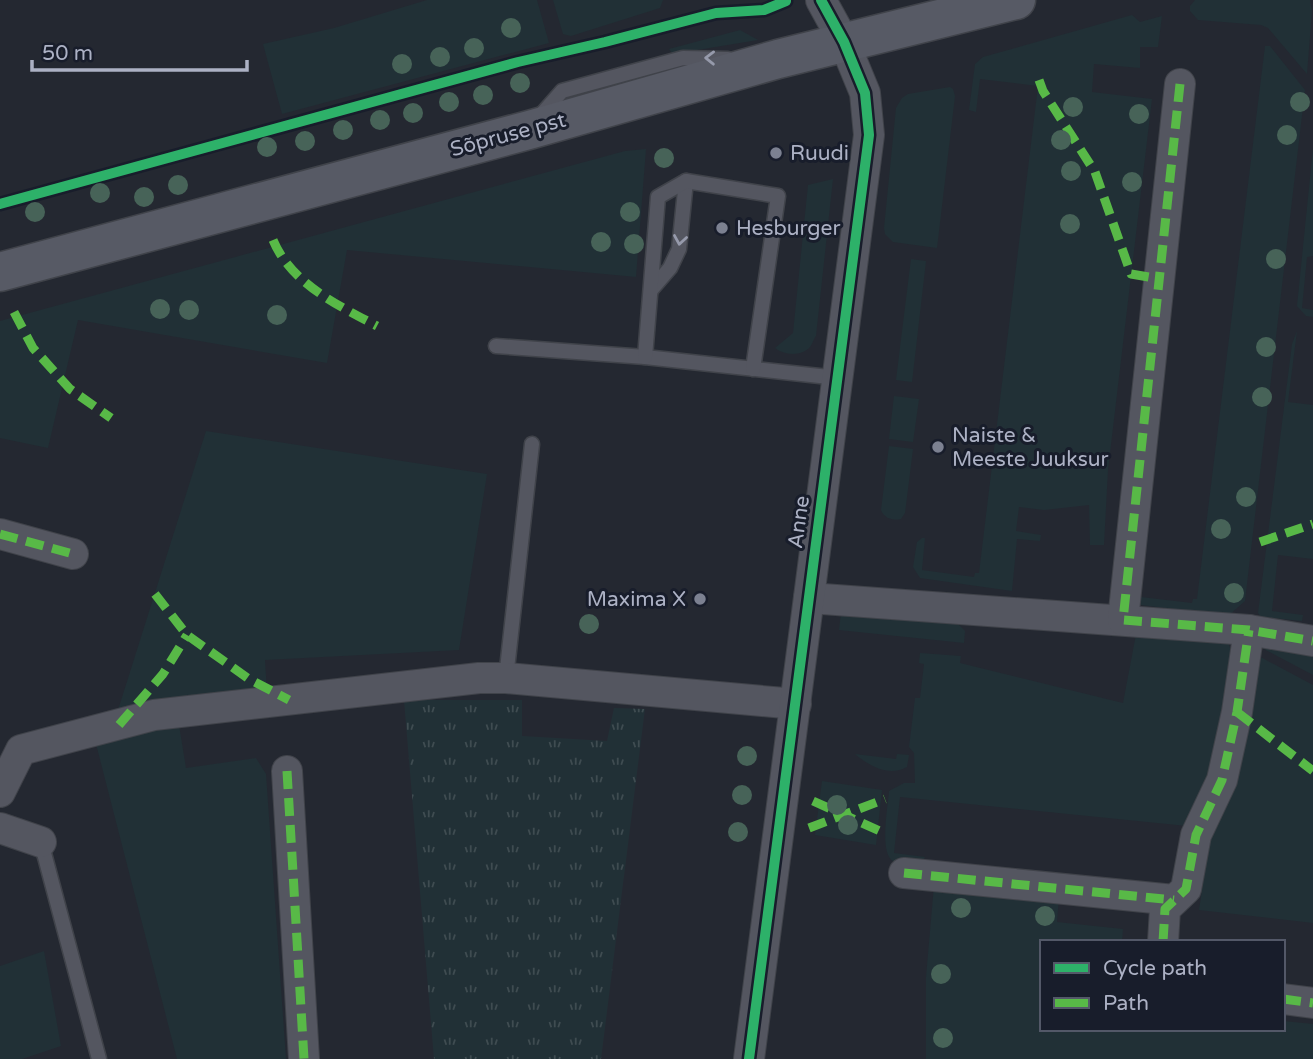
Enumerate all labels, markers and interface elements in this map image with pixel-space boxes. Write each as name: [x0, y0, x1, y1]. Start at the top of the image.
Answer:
scale bar: [32, 28, 247, 72]
text: 50 m: [42, 41, 93, 66]
one-way arrow: [704, 51, 715, 66]
street label: Sõpruse pst: [448, 108, 568, 162]
place label: Ruudi: [790, 141, 849, 166]
marker: Ruudi: [768, 145, 784, 161]
place label: Hesburger: [736, 216, 840, 241]
marker: Hesburger: [714, 220, 730, 236]
one-way arrow: [673, 234, 688, 246]
place label: Naiste & Meeste Juuksur: [952, 423, 1109, 472]
marker: Naiste & Meeste Juuksur: [930, 439, 946, 455]
street label: Anne: [783, 494, 815, 550]
place label: Maxima X: [587, 587, 686, 612]
marker: Maxima X: [692, 591, 708, 607]
legend: [1040, 940, 1285, 1031]
text: Cycle path: [1103, 956, 1207, 981]
text: Path: [1103, 991, 1149, 1016]

